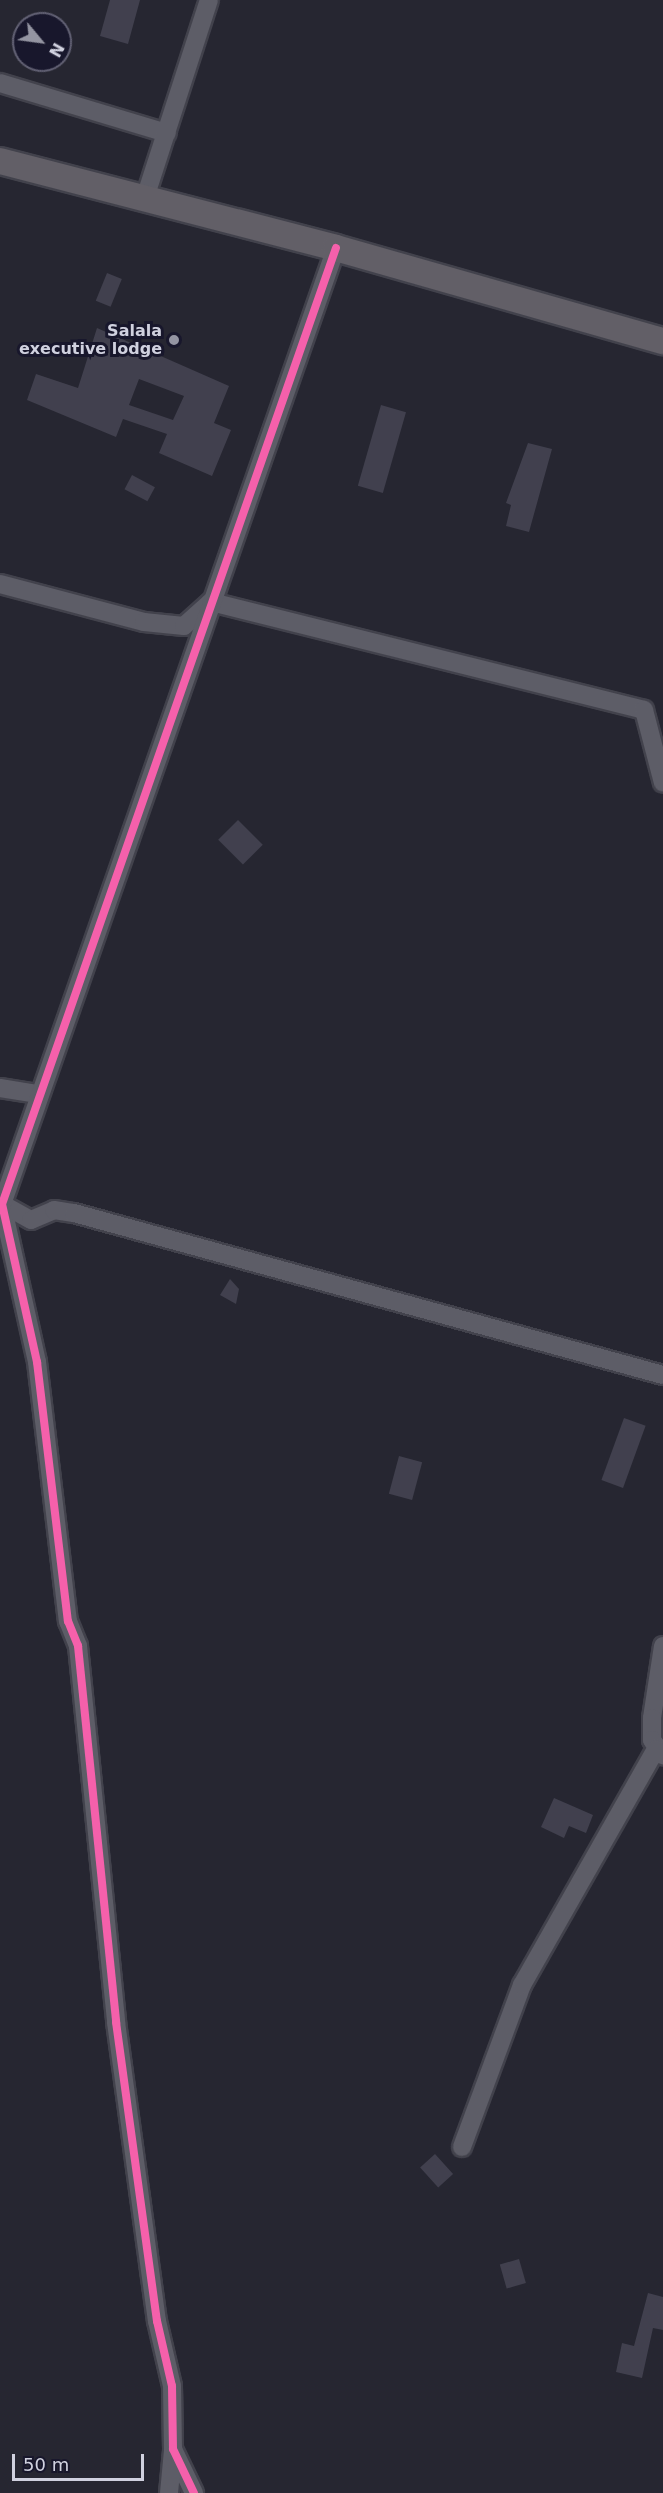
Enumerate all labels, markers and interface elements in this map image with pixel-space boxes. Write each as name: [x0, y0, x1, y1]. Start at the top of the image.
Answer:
north arrow: [12, 12, 72, 72]
text: N: [45, 40, 68, 60]
place label: Salala executive lodge: [19, 321, 162, 359]
marker: Salala executive lodge: [167, 333, 181, 347]
scale bar: [15, 2442, 147, 2480]
text: 50 m: [23, 2454, 69, 2475]

